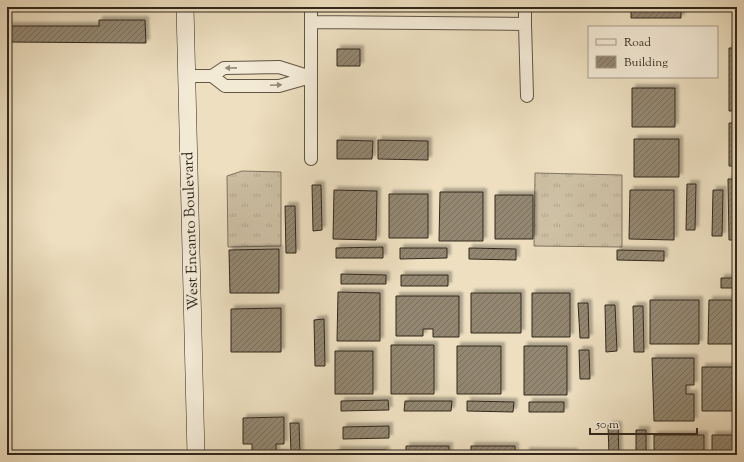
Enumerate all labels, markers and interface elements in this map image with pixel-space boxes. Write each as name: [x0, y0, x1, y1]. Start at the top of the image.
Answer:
legend: [588, 26, 718, 78]
text: Road: [624, 34, 651, 52]
text: Building: [624, 54, 668, 72]
one-way arrow: [224, 65, 237, 71]
one-way arrow: [270, 82, 282, 89]
street label: West Encanto Boulevard: [178, 151, 205, 311]
scale bar: [590, 410, 697, 436]
text: 50 m: [595, 416, 619, 434]

